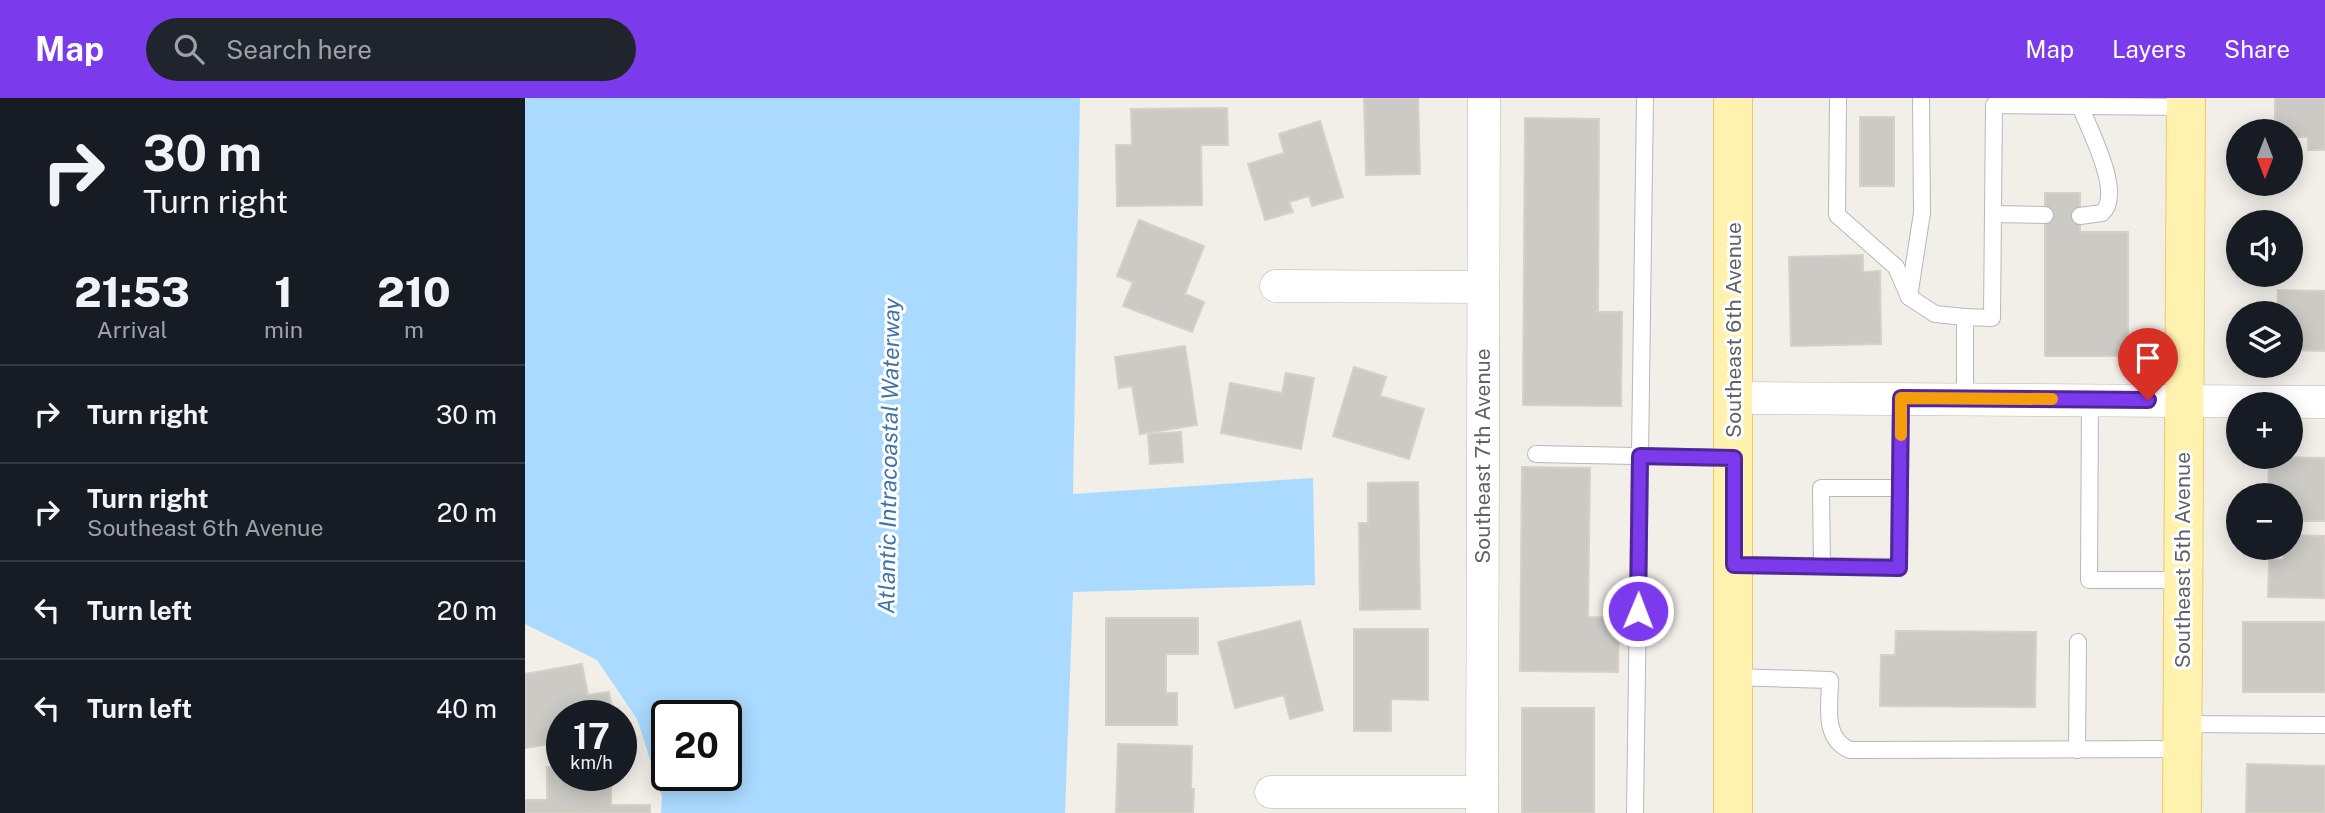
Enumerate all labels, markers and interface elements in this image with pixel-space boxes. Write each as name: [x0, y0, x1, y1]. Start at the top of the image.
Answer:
search box: [146, 18, 636, 81]
text: Map: [35, 30, 104, 68]
icon: search: [170, 30, 208, 68]
text: Search here: [226, 34, 372, 65]
text: Map: [2025, 35, 2074, 63]
text: Layers: [2112, 35, 2186, 63]
text: Share: [2224, 35, 2290, 63]
north arrow: [2226, 119, 2303, 196]
map controls: [2226, 119, 2303, 560]
text: 30 m: [143, 124, 262, 182]
icon: right: [28, 126, 119, 217]
text: Turn right: [143, 183, 288, 220]
button: sound: [2226, 210, 2303, 287]
street label: Southeast 6th Avenue: [1721, 222, 1746, 438]
text: 21:53: [74, 267, 190, 316]
text: 1: [274, 267, 293, 316]
text: 210: [377, 267, 451, 316]
water label: Atlantic Intracoastal Waterway: [872, 297, 905, 614]
button: layers: [2226, 301, 2303, 378]
text: Arrival: [96, 316, 168, 343]
text: min: [264, 316, 303, 343]
text: m: [404, 316, 424, 343]
pin: [2118, 328, 2178, 400]
icon: arrive: [2129, 339, 2167, 377]
street label: Southeast 7th Avenue: [1470, 348, 1495, 564]
button: +: [2226, 392, 2303, 469]
icon: right: [28, 395, 66, 433]
text: Turn right: [87, 399, 209, 430]
text: 30 m: [436, 399, 497, 430]
street label: Southeast 5th Avenue: [2170, 452, 2195, 668]
text: Turn right: [87, 483, 209, 514]
button: −: [2226, 483, 2303, 560]
icon: right: [28, 493, 66, 531]
text: 20 m: [437, 497, 497, 528]
text: Southeast 6th Avenue: [87, 514, 323, 541]
position arrow: [1601, 574, 1675, 648]
icon: left: [28, 591, 66, 629]
text: Turn left: [87, 595, 192, 626]
text: 20 m: [437, 595, 497, 626]
icon: left: [28, 689, 66, 727]
text: Turn left: [87, 693, 192, 724]
text: 40 m: [436, 693, 497, 724]
speed limit sign: 20: [651, 700, 742, 791]
text: 17: [573, 716, 610, 757]
text: km/h: [570, 752, 613, 773]

